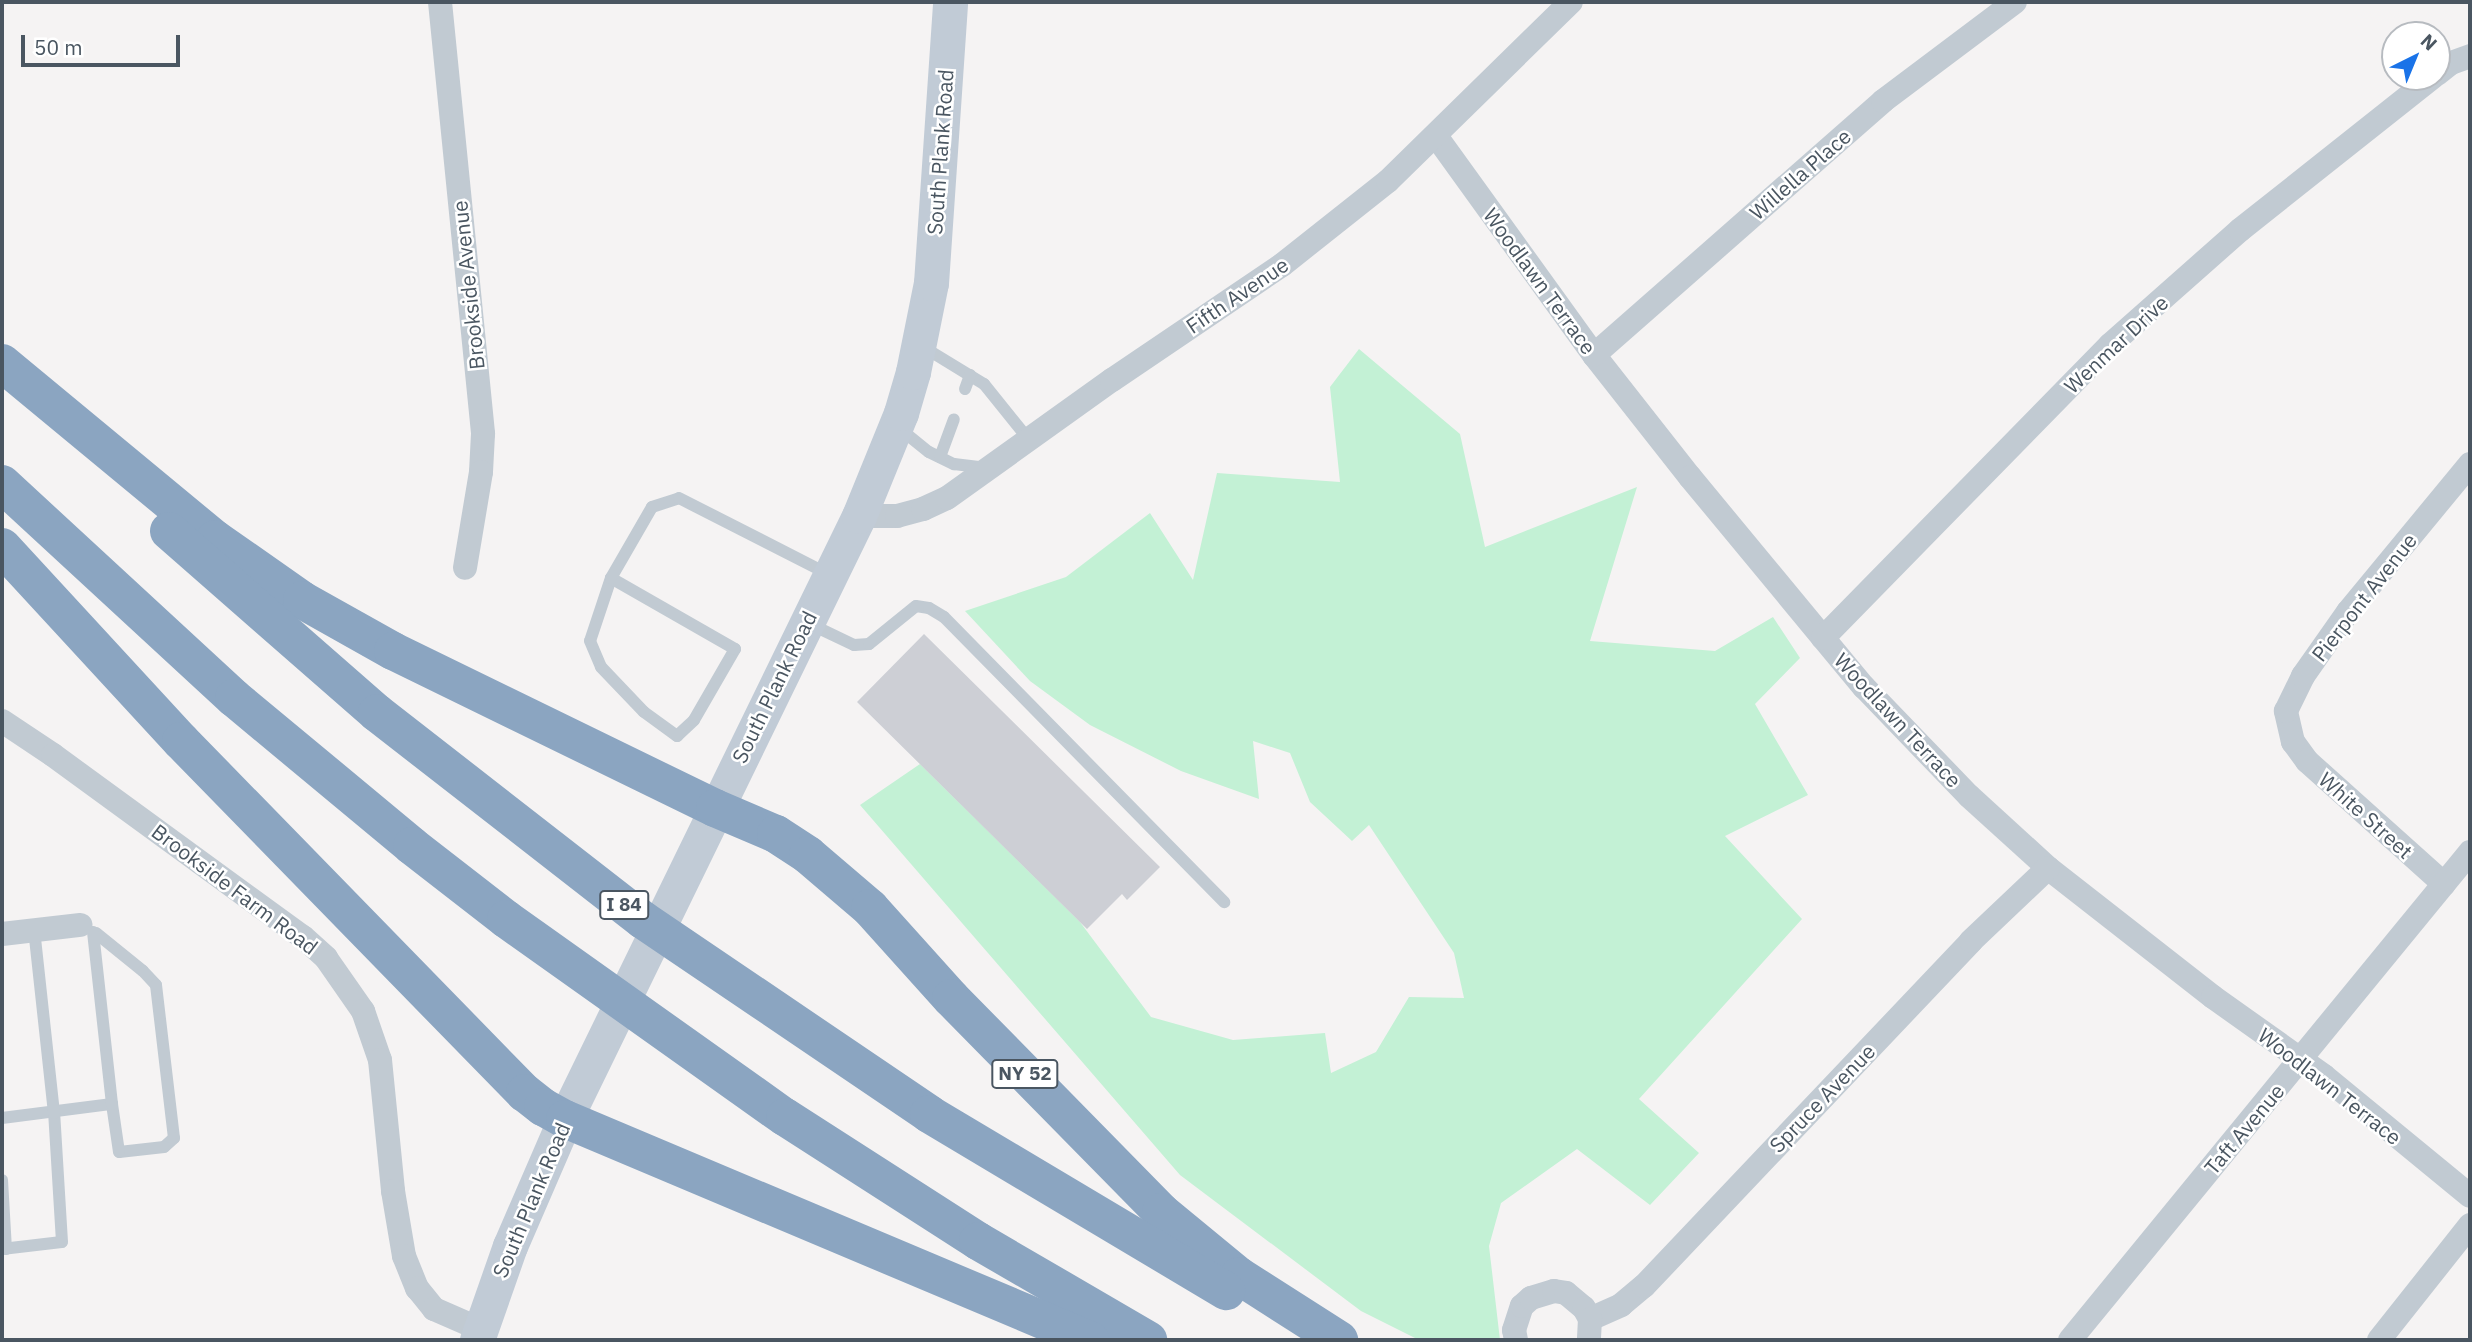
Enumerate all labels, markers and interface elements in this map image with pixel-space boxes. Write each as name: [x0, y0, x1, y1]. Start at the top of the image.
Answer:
scale bar: [24, 21, 184, 65]
north arrow: [2381, 21, 2451, 91]
text: N: [2416, 29, 2442, 56]
text: 50 m: [34, 33, 83, 61]
street label: South Plank Road: [922, 68, 958, 236]
street label: Willella Place: [1744, 123, 1856, 225]
street label: Brookside Avenue: [447, 199, 489, 371]
street label: Woodlawn Terrace: [1478, 203, 1602, 359]
street label: Fifth Avenue: [1181, 252, 1293, 338]
street label: Wenmar Drive: [2059, 289, 2173, 399]
street label: Pierpont Avenue: [2306, 528, 2422, 666]
street label: South Plank Road: [726, 607, 822, 767]
street label: Woodlawn Terrace: [1829, 648, 1967, 792]
street label: White Street: [2314, 766, 2418, 864]
street label: Brookside Farm Road: [147, 818, 323, 960]
road number: I 84: [598, 890, 650, 920]
street label: Woodlawn Terrace: [2253, 1022, 2407, 1150]
street label: Spruce Avenue: [1764, 1039, 1880, 1157]
road number: NY 52: [990, 1058, 1060, 1090]
street label: Taft Avenue: [2199, 1078, 2289, 1180]
street label: South Plank Road: [487, 1119, 575, 1281]

